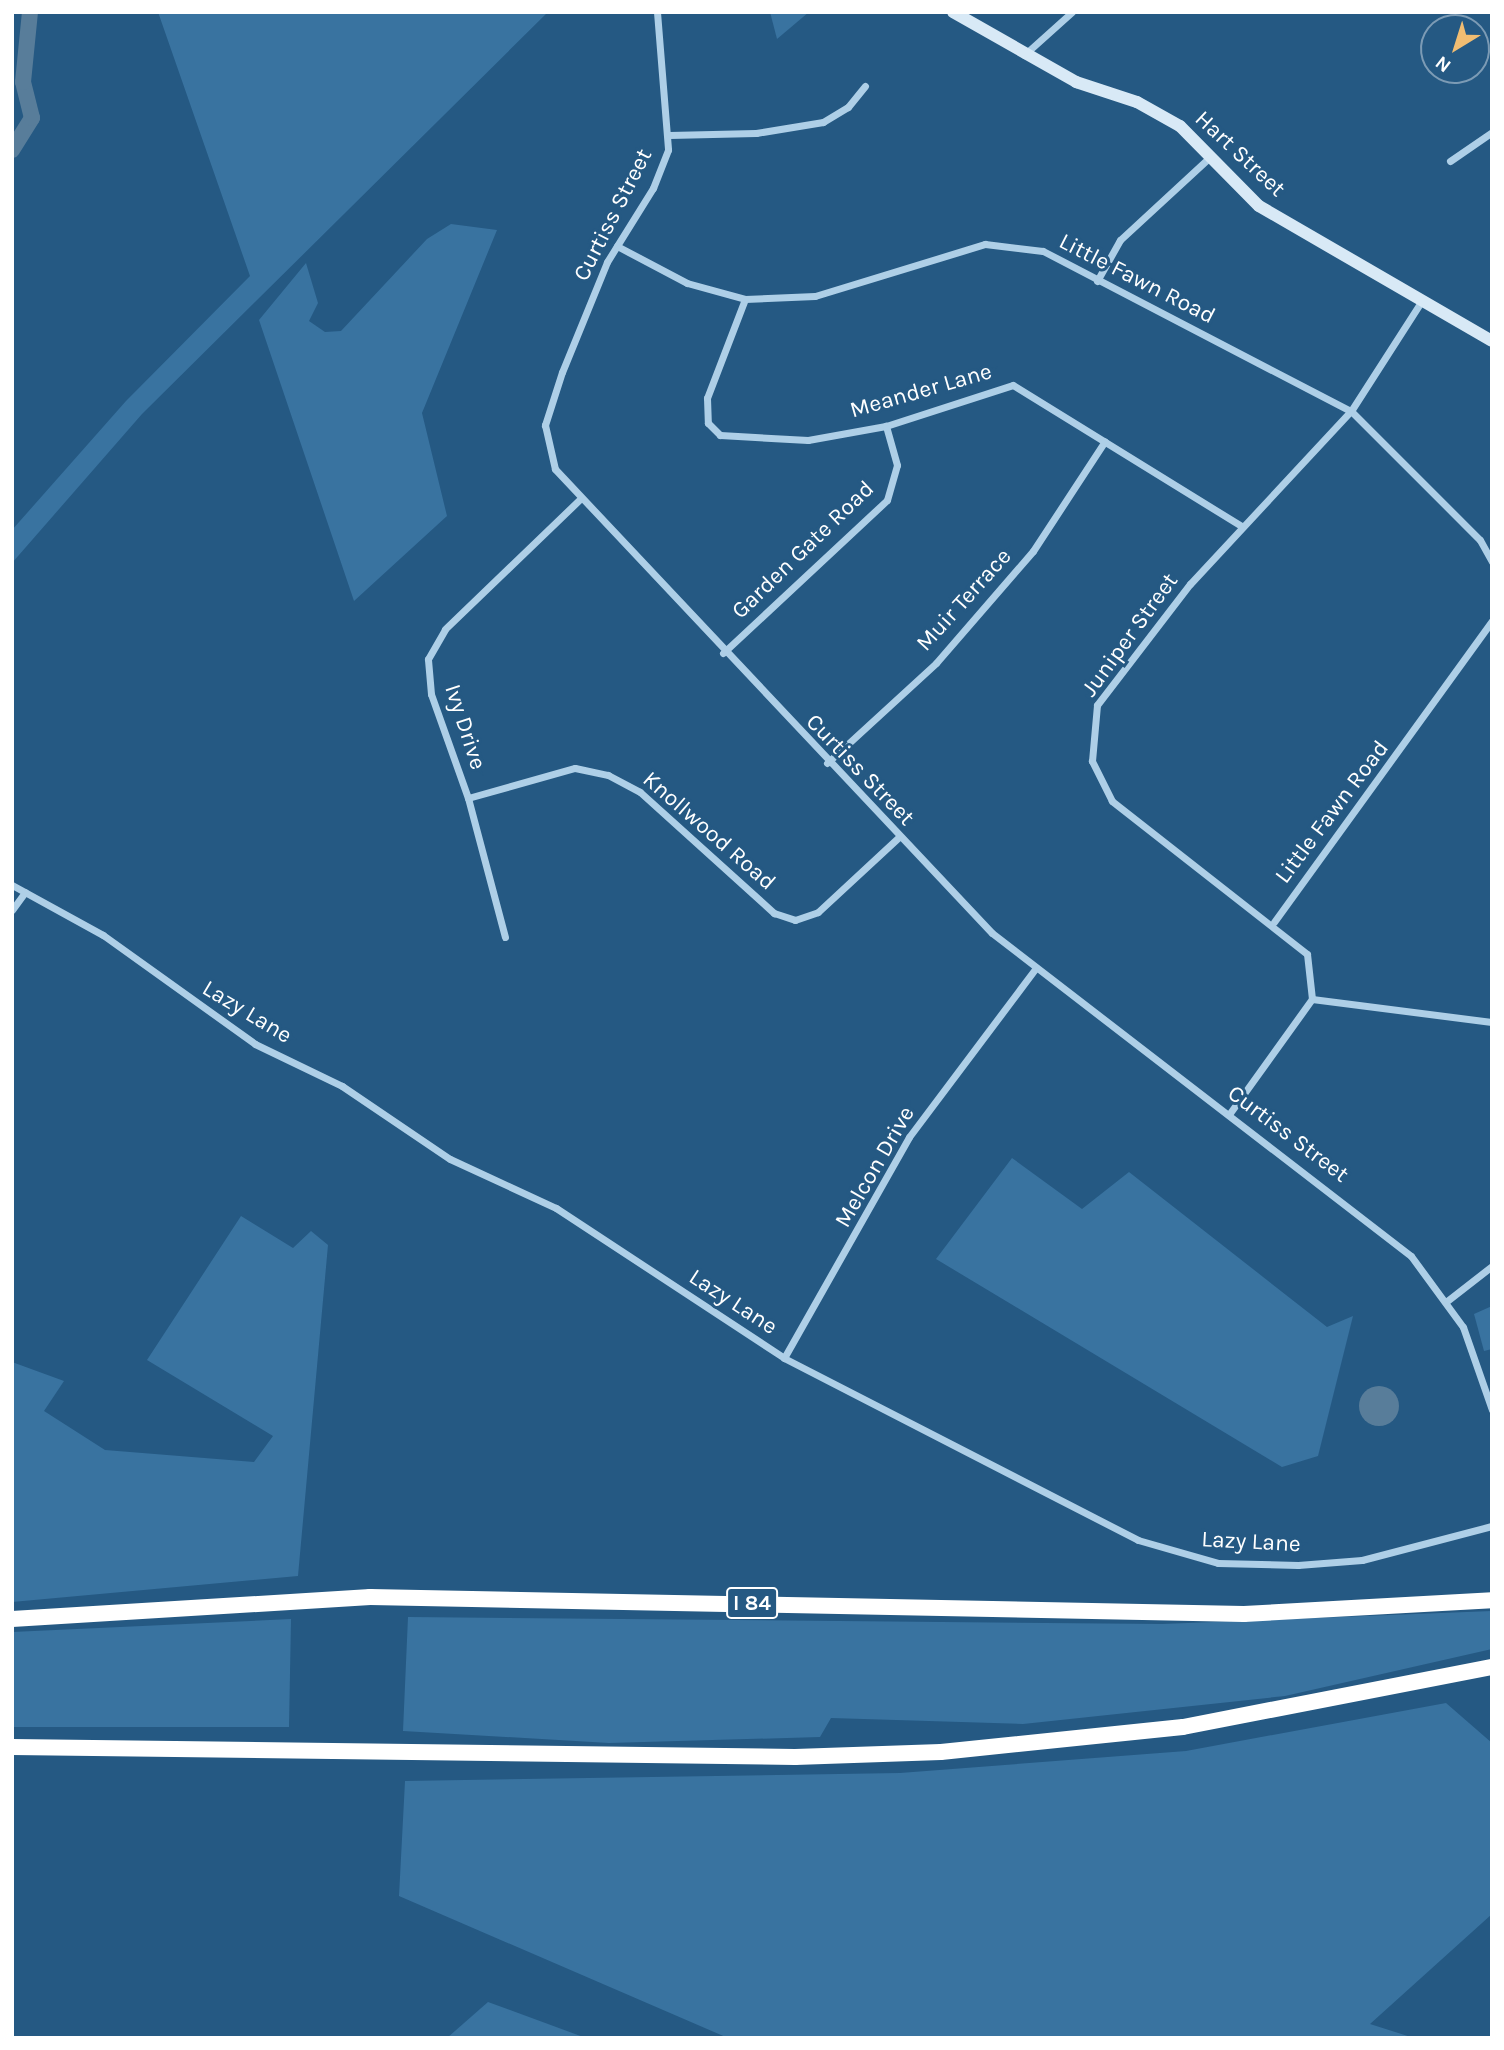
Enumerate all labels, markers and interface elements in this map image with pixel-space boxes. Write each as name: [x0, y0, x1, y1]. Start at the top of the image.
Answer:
north arrow: [1420, 14, 1490, 84]
text: N: [1431, 51, 1455, 77]
street label: Hart Street: [1189, 105, 1291, 203]
street label: Curtiss Street: [568, 144, 658, 286]
street label: Little Fawn Road: [1054, 228, 1220, 330]
street label: Meander Lane: [847, 358, 995, 424]
street label: Garden Gate Road: [726, 475, 880, 625]
street label: Muir Terrace: [911, 543, 1017, 657]
street label: Juniper Street: [1076, 568, 1184, 702]
street label: Ivy Drive: [438, 681, 492, 773]
street label: Curtiss Street: [800, 708, 920, 832]
street label: Little Fawn Road: [1269, 735, 1395, 889]
street label: Knollwood Road: [637, 766, 781, 896]
street label: Lazy Lane: [197, 975, 297, 1049]
street label: Curtiss Street: [1222, 1079, 1354, 1189]
street label: Melcon Drive: [829, 1102, 921, 1232]
street label: Lazy Lane: [684, 1263, 782, 1341]
street label: Lazy Lane: [1201, 1526, 1301, 1558]
road number: I 84: [726, 1586, 778, 1620]

